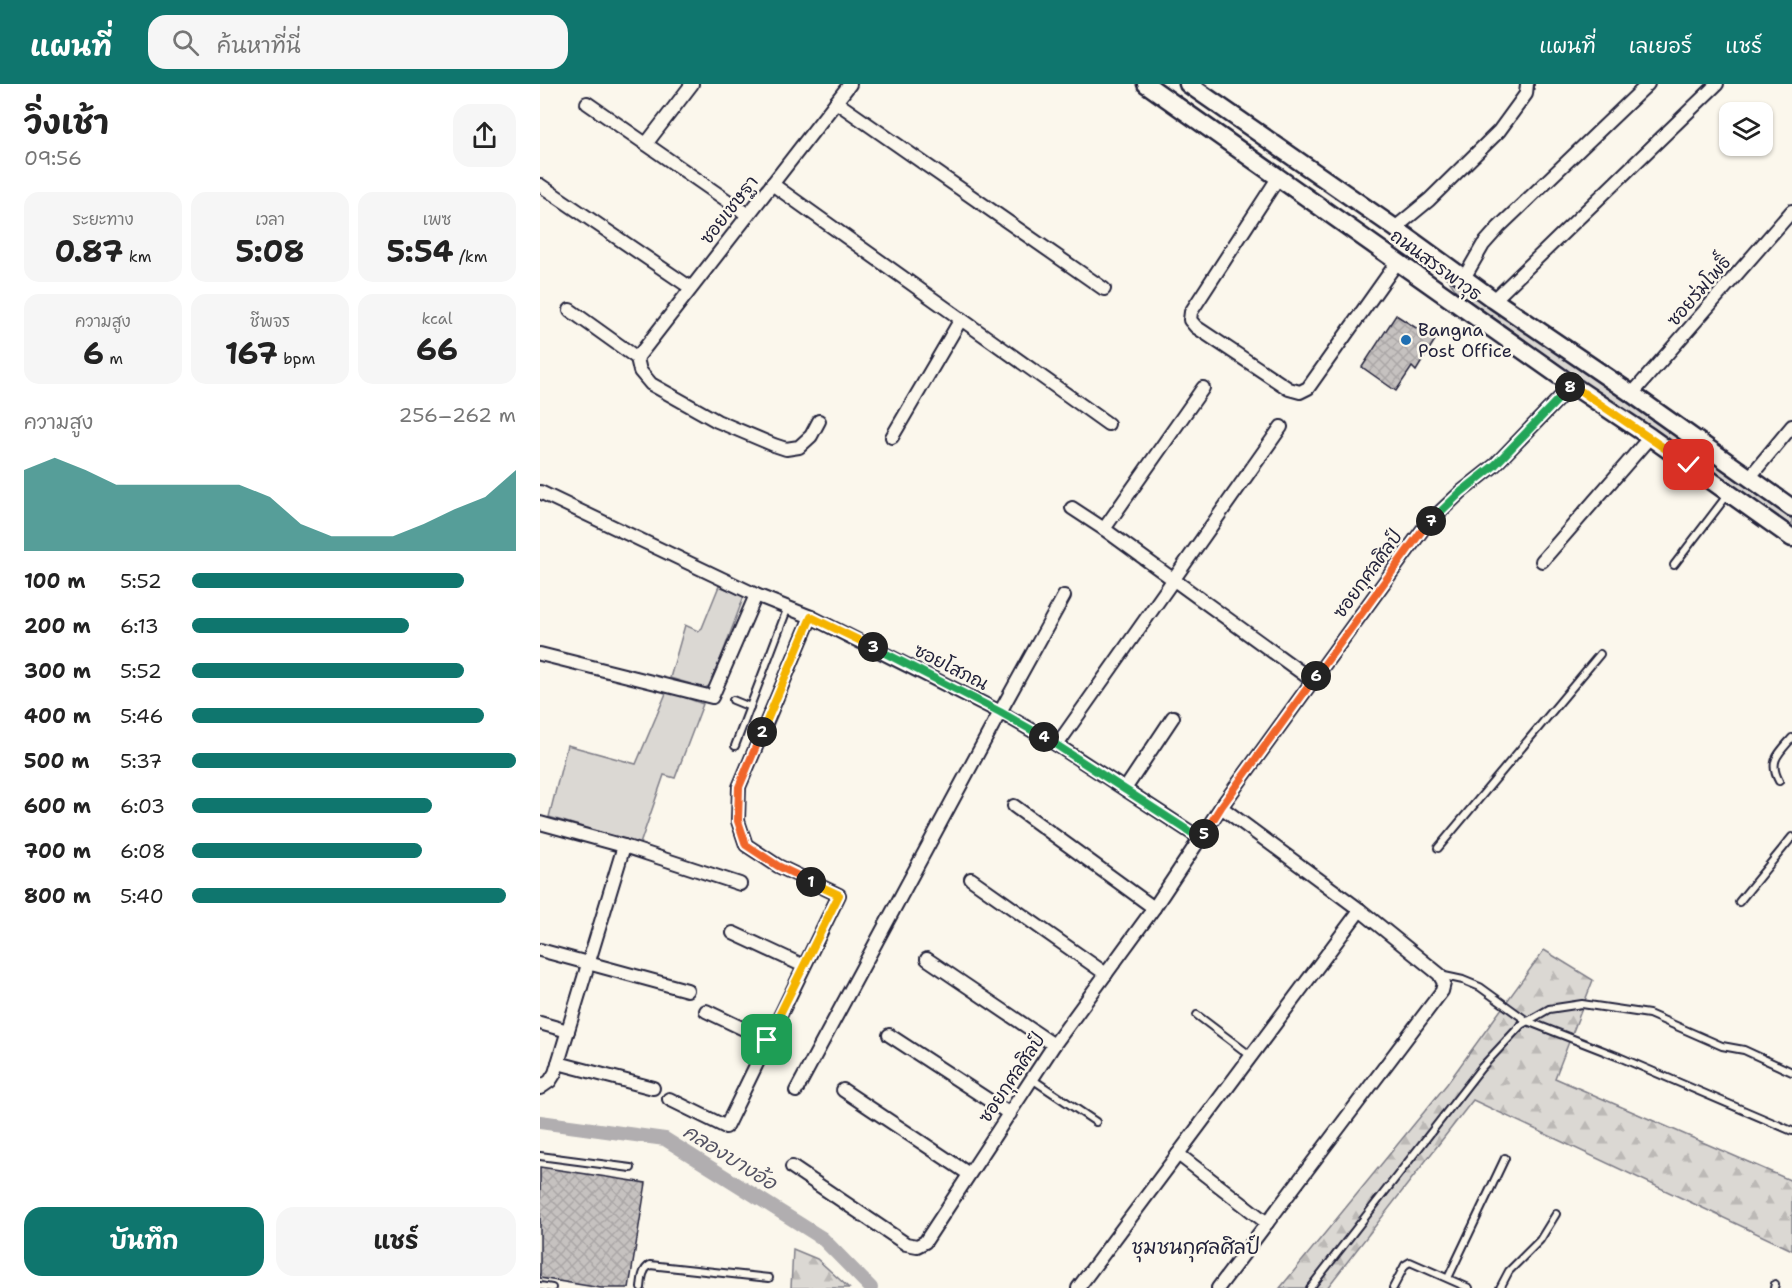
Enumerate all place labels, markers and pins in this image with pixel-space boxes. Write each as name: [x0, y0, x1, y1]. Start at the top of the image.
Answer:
place label: Bangna Post Office: [1418, 318, 1512, 363]
marker: Bangna Post Office: [1399, 333, 1413, 347]
pin: 8: [1555, 372, 1585, 402]
pin: [1663, 439, 1714, 490]
pin: 7: [1416, 506, 1446, 536]
pin: 3: [858, 632, 888, 662]
pin: 6: [1301, 661, 1331, 691]
pin: 2: [747, 717, 777, 747]
pin: 4: [1029, 722, 1059, 752]
pin: 5: [1189, 819, 1219, 849]
pin: 1: [796, 867, 826, 897]
pin: [741, 1014, 792, 1065]

